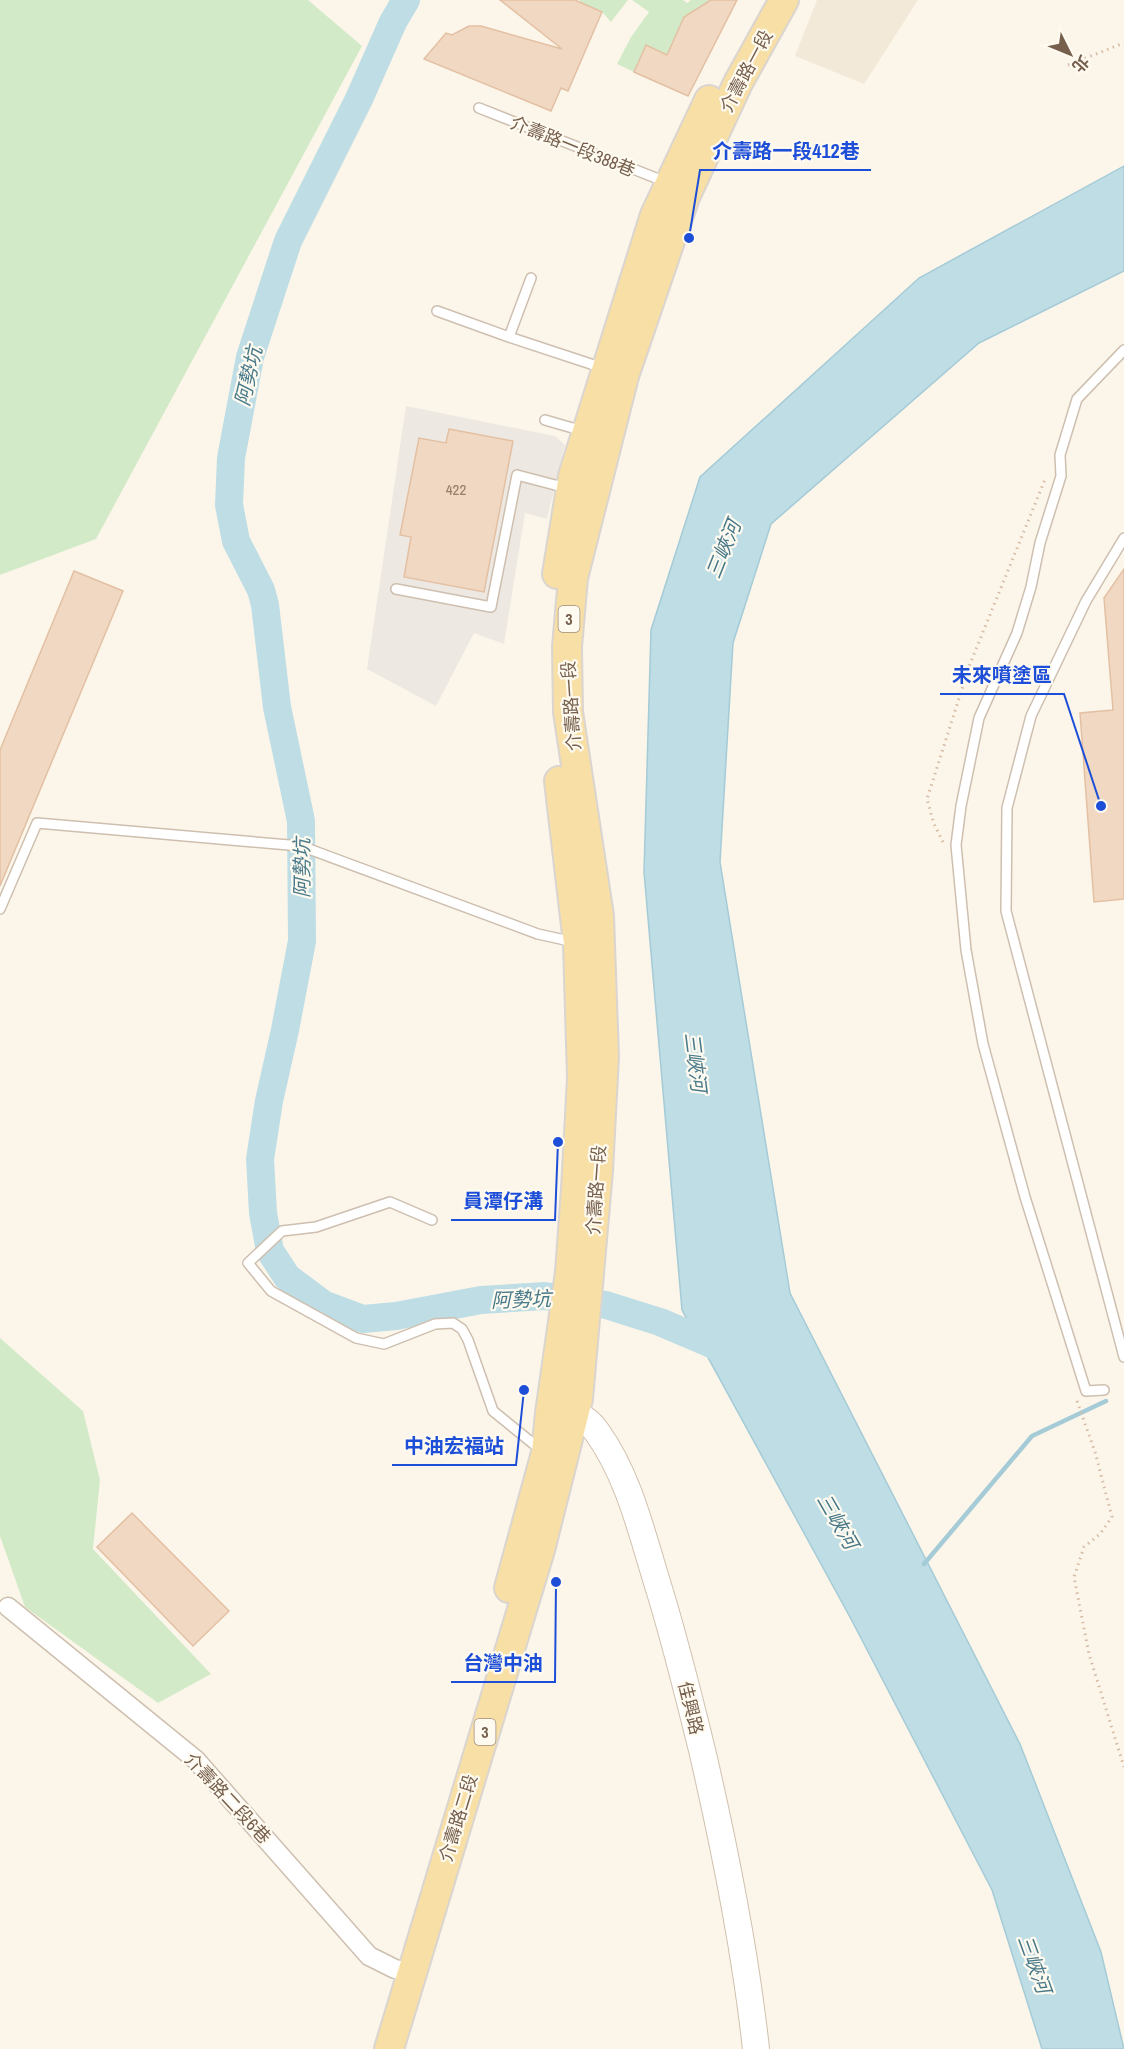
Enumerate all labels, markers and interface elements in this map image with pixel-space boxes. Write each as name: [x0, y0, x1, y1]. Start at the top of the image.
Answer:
north arrow: [1040, 24, 1100, 84]
street label: 介壽路一段: [714, 25, 778, 117]
text: 北: [1067, 51, 1094, 78]
street label: 介壽路一段388巷: [507, 110, 639, 182]
callout: 介壽路一段412巷: [700, 132, 871, 170]
text: 介壽路一段412巷: [712, 137, 860, 164]
water label: 阿勢坑: [228, 341, 269, 408]
house number: 422: [446, 479, 466, 500]
water label: 三峽河: [699, 512, 748, 582]
road number: 3: [558, 606, 580, 632]
callout: 未來噴塗區: [940, 656, 1064, 694]
street label: 介壽路一段: [555, 660, 587, 752]
text: 未來噴塗區: [952, 661, 1052, 688]
water label: 阿勢坑: [288, 835, 315, 898]
water label: 三峽河: [679, 1031, 714, 1097]
street label: 介壽路一段: [580, 1144, 612, 1236]
callout: 員潭仔溝: [451, 1182, 555, 1220]
text: 員潭仔溝: [463, 1187, 543, 1214]
water label: 阿勢坑: [491, 1284, 554, 1314]
callout: 中油宏福站: [392, 1427, 516, 1465]
text: 中油宏福站: [404, 1432, 504, 1459]
water label: 三峽河: [811, 1488, 867, 1557]
callout: 台灣中油: [451, 1644, 555, 1682]
text: 台灣中油: [463, 1649, 543, 1676]
street label: 佳興路: [672, 1679, 710, 1737]
road number: 3: [474, 1719, 496, 1745]
street label: 介壽路二段6巷: [179, 1747, 277, 1849]
street label: 介壽路二段: [433, 1771, 483, 1865]
water label: 三峽河: [1012, 1931, 1059, 2001]

